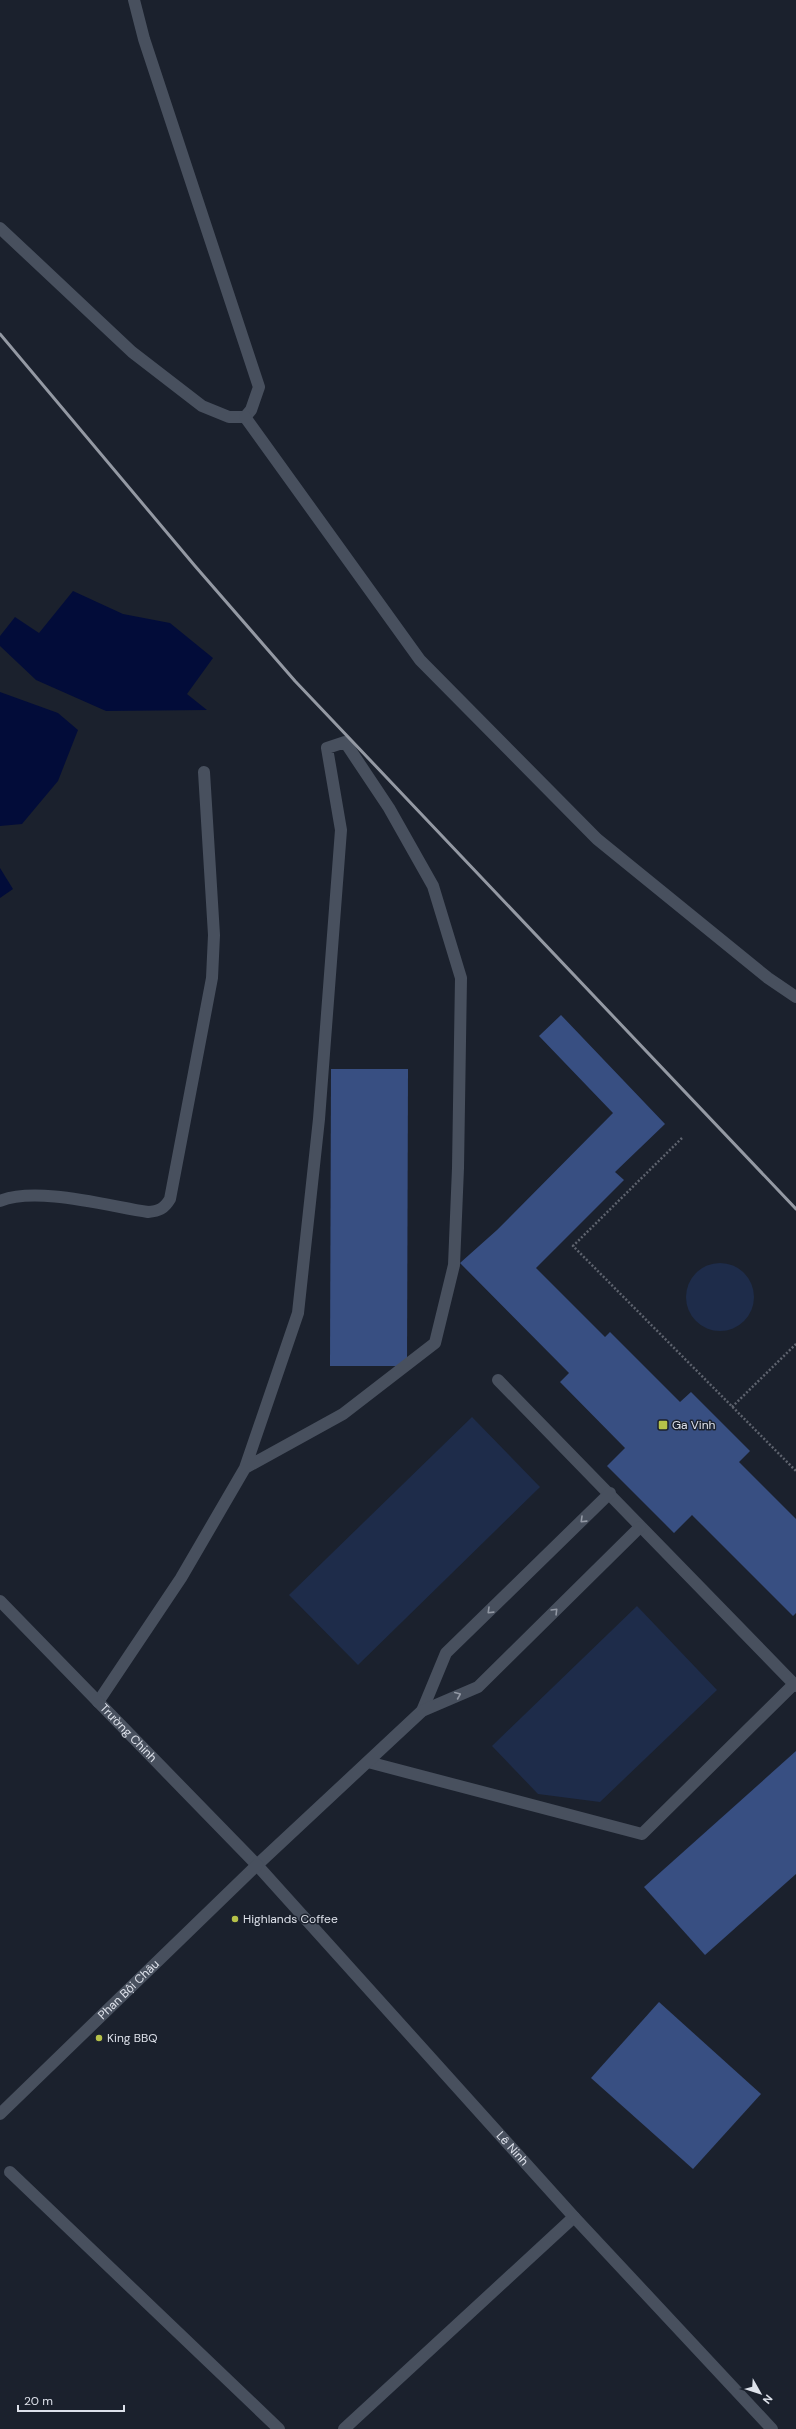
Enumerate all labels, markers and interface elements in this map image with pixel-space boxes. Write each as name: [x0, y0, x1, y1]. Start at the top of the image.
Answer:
place label: Ga Vinh: [672, 1417, 716, 1433]
marker: Ga Vinh: [657, 1419, 669, 1431]
one-way arrow: [580, 1515, 588, 1523]
one-way arrow: [487, 1606, 495, 1614]
one-way arrow: [550, 1608, 558, 1616]
one-way arrow: [454, 1692, 461, 1700]
street label: Trường Chinh: [96, 1700, 160, 1766]
place label: Highlands Coffee: [243, 1911, 338, 1927]
marker: Highlands Coffee: [230, 1914, 240, 1924]
street label: Phan Bội Châu: [94, 1956, 163, 2023]
place label: King BBQ: [107, 2030, 157, 2046]
marker: King BBQ: [94, 2033, 104, 2043]
street label: Lê Ninh: [493, 2128, 532, 2169]
north arrow: [740, 2373, 780, 2413]
scale bar: [18, 2387, 124, 2413]
text: N: [760, 2392, 776, 2407]
text: 20 m: [24, 2393, 53, 2409]

